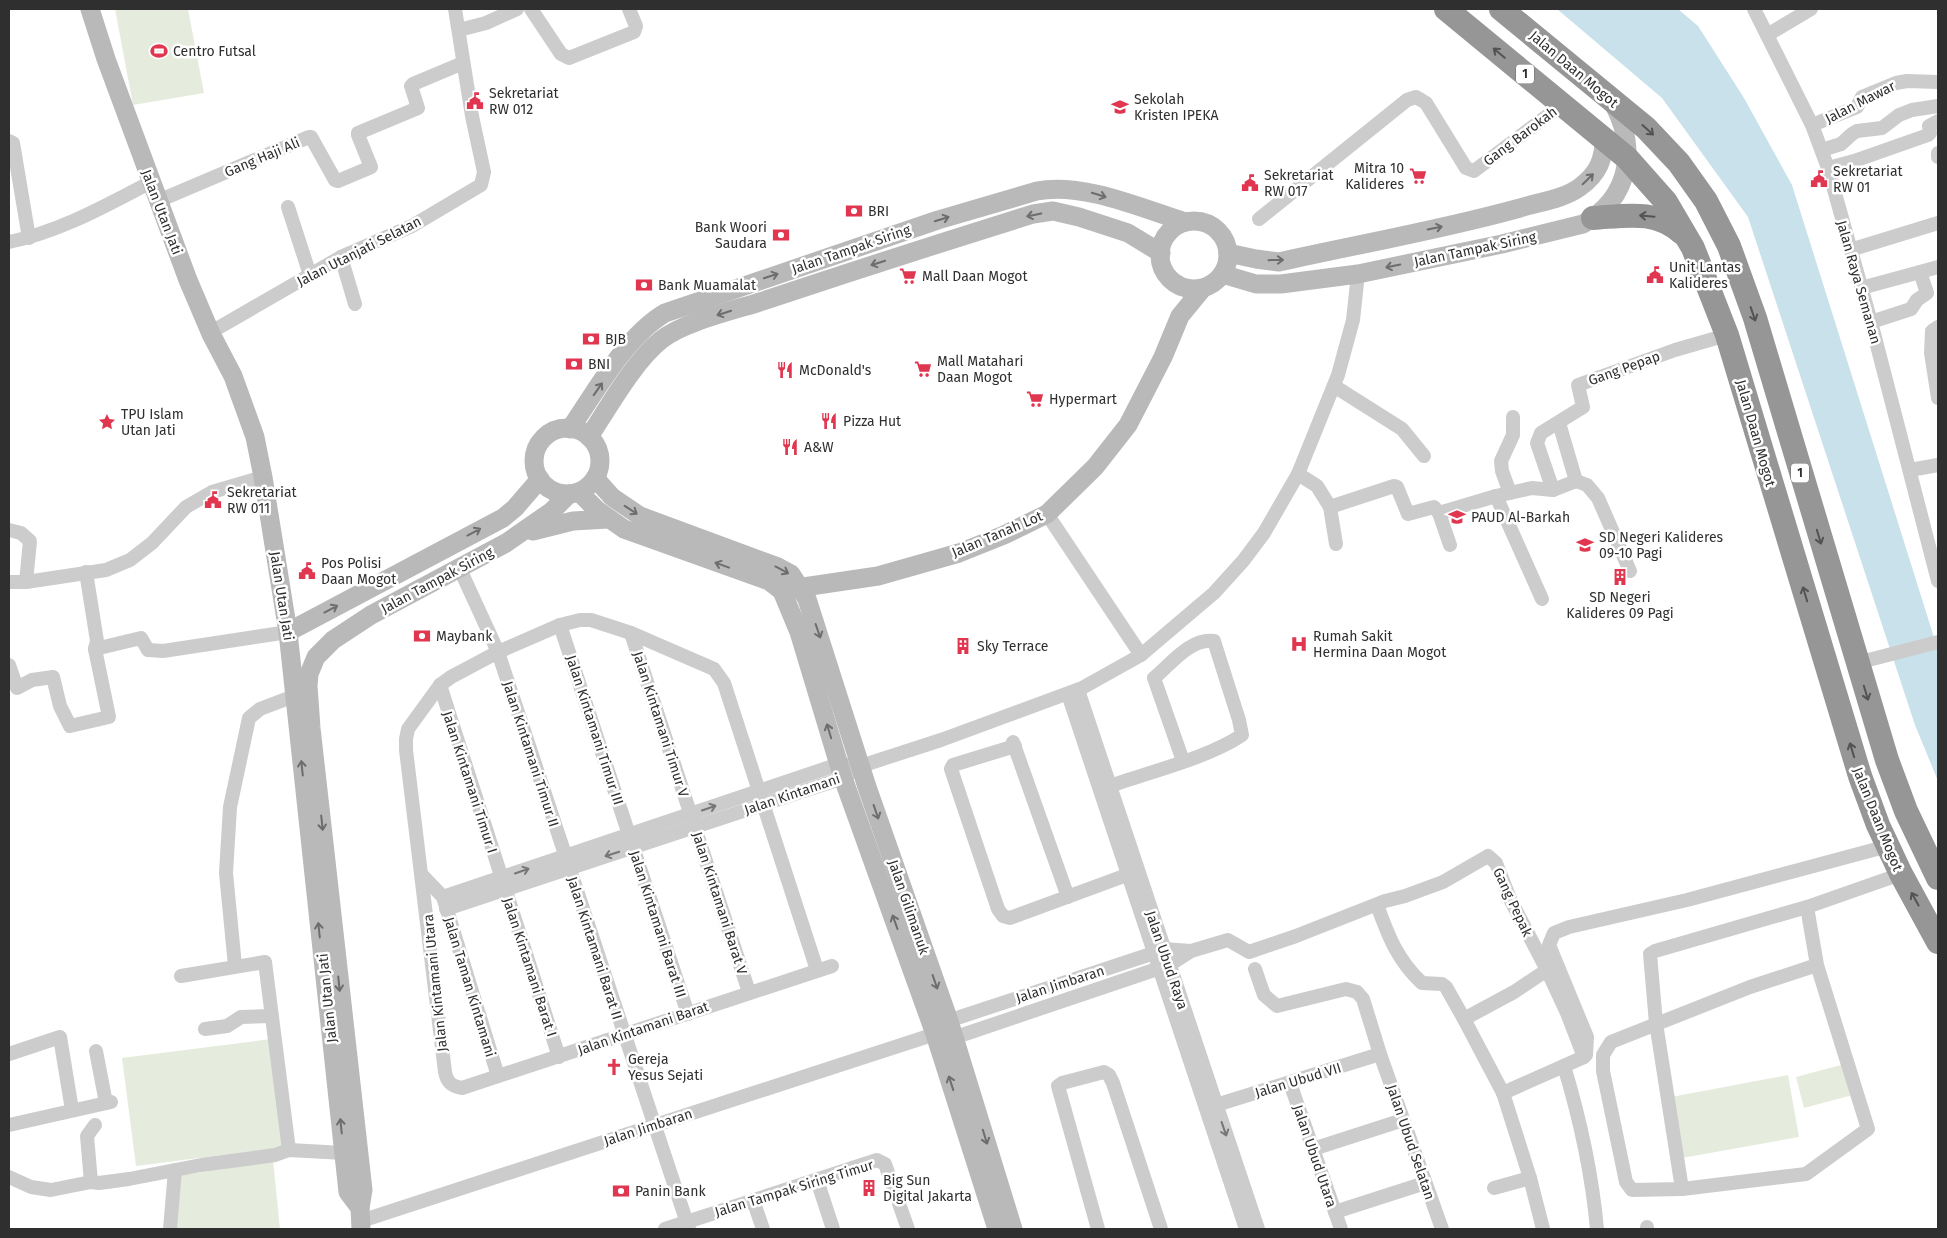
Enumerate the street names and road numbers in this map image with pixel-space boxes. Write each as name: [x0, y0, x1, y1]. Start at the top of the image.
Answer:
street label: Jalan Daan Mogot: [1526, 27, 1622, 112]
road number: 1: [1516, 64, 1534, 84]
street label: Jalan Mawar: [1822, 77, 1899, 127]
street label: Gang Barokah: [1480, 103, 1560, 170]
street label: Gang Haji Ali: [222, 134, 302, 181]
street label: Jalan Utan Jati: [137, 167, 186, 257]
street label: Jalan Utanjati Selatan: [294, 213, 424, 290]
street label: Jalan Raya Semanan: [1833, 218, 1884, 346]
street label: Jalan Tampak Siring: [790, 221, 913, 278]
street label: Jalan Tampak Siring: [1412, 228, 1538, 271]
street label: Gang Pepap: [1586, 348, 1662, 389]
street label: Jalan Daan Mogot: [1732, 378, 1779, 490]
road number: 1: [1791, 463, 1809, 482]
street label: Jalan Tanah Lot: [949, 507, 1046, 561]
street label: Jalan Tampak Siring: [378, 543, 497, 617]
street label: Jalan Utan Jati: [266, 550, 297, 642]
street label: Jalan Kintamani Timur V: [629, 649, 692, 799]
street label: Jalan Kintamani Timur III: [562, 653, 627, 807]
street label: Jalan Kintamani Timur II: [499, 679, 562, 829]
street label: Jalan Kintamani Timur I: [439, 709, 501, 855]
street label: Jalan Daan Mogot: [1849, 765, 1906, 875]
street label: Jalan Kintamani: [742, 770, 842, 819]
street label: Jalan Kintamani Barat V: [688, 830, 751, 977]
street label: Jalan Kintamani Barat III: [626, 848, 689, 1000]
street label: Jalan Gilimanuk: [884, 857, 933, 958]
street label: Gang Pepak: [1489, 865, 1536, 940]
street label: Jalan Kintamani Barat II: [563, 874, 626, 1022]
street label: Jalan Kintamani Barat I: [499, 895, 560, 1039]
street label: Jalan Ubud Raya: [1142, 909, 1191, 1012]
street label: Jalan Kintamani Utara: [420, 913, 451, 1053]
street label: Jalan Taman Kintamani: [440, 915, 499, 1059]
street label: Jalan Utan Jati: [314, 952, 341, 1044]
street label: Jalan Jimbaran: [1014, 962, 1107, 1007]
street label: Jalan Kintamani Barat: [575, 998, 712, 1059]
street label: Jalan Ubud VII: [1253, 1059, 1343, 1102]
street label: Jalan Ubud Selatan: [1383, 1082, 1438, 1202]
street label: Jalan Ubud Utara: [1289, 1103, 1340, 1210]
street label: Jalan Jimbaran: [602, 1105, 695, 1150]
street label: Jalan Tampak Siring Timur: [713, 1156, 876, 1221]

